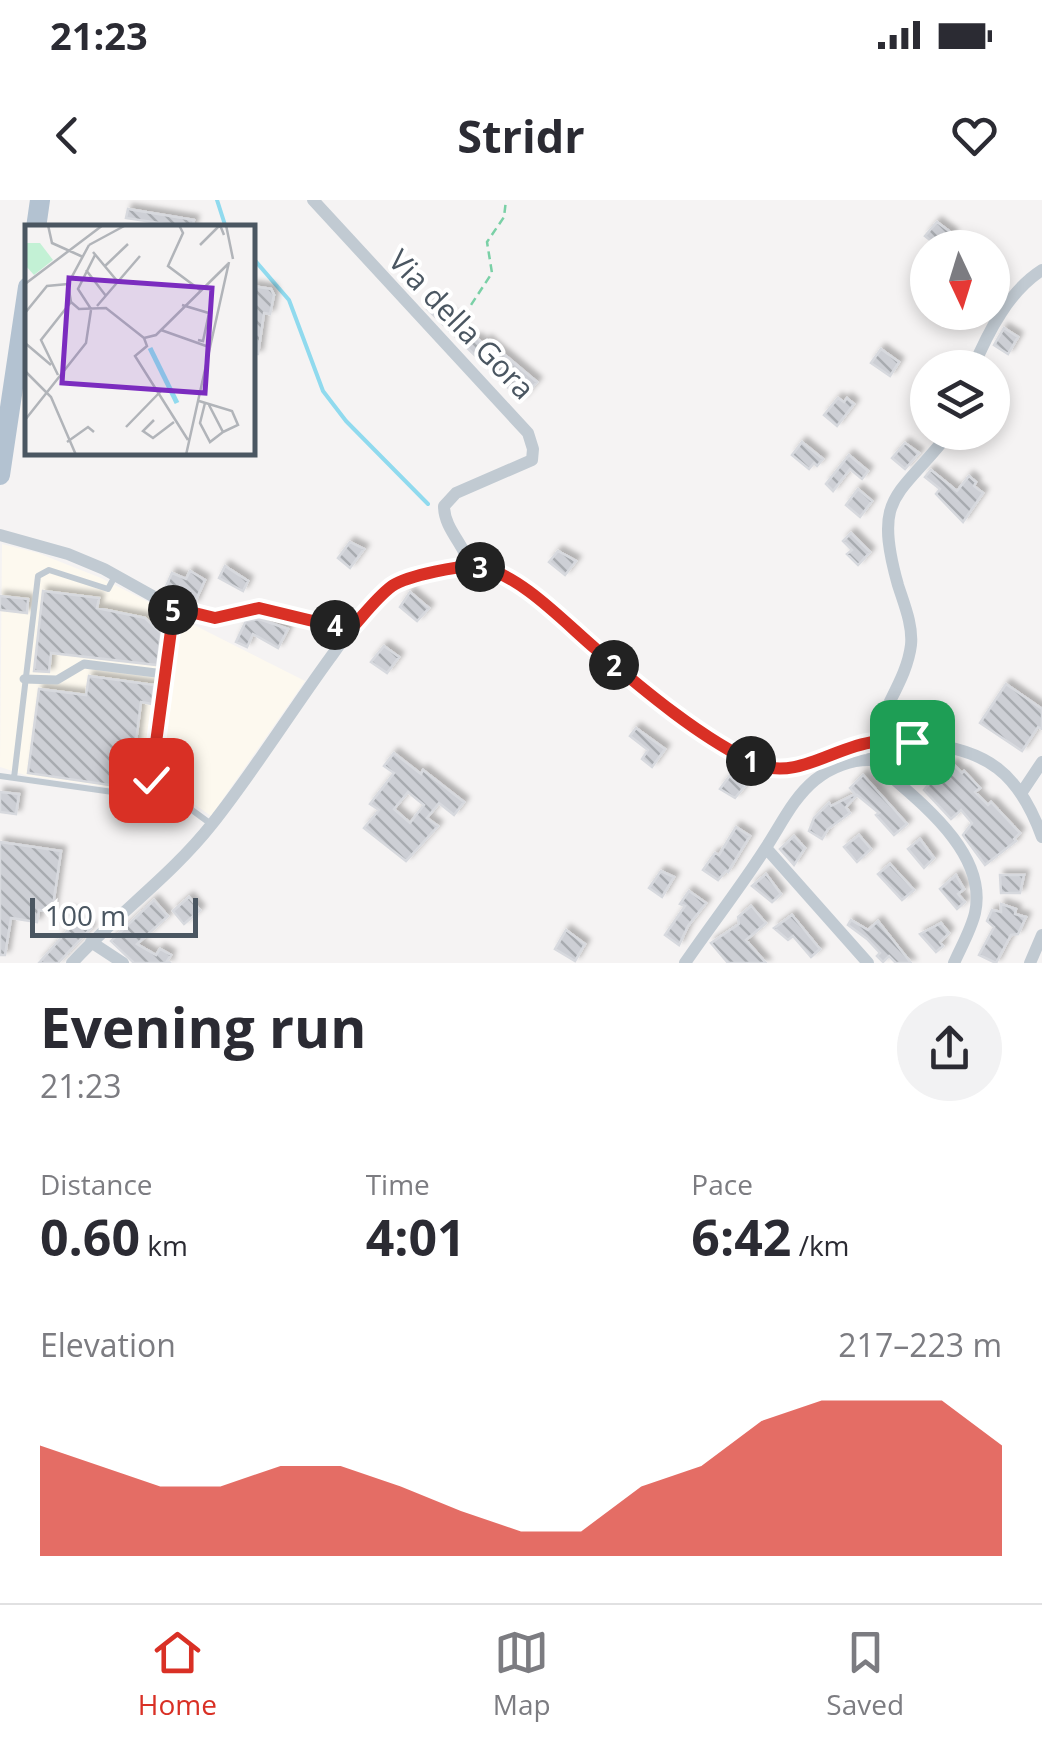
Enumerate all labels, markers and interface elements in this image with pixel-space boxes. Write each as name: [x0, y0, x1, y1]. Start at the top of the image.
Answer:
text: 21:23: [50, 9, 148, 61]
text: Stridr: [457, 105, 585, 166]
icon: back: [40, 108, 95, 163]
icon: heart: [947, 108, 1002, 163]
inset map: [25, 225, 255, 455]
north arrow: [910, 230, 1010, 330]
map controls: [910, 230, 1010, 450]
street label: Via della Gora: [380, 240, 544, 408]
button: layers: [910, 350, 1010, 450]
pin: 3: [455, 542, 505, 592]
text: 3: [472, 548, 488, 586]
pin: 5: [148, 585, 198, 635]
text: 5: [165, 591, 181, 629]
pin: 4: [310, 600, 360, 650]
text: 4: [327, 606, 343, 644]
pin: 2: [589, 640, 639, 690]
text: 2: [606, 646, 622, 684]
pin: [870, 700, 955, 785]
icon: arrive: [885, 715, 940, 770]
pin: 1: [726, 736, 776, 786]
pin: [109, 738, 194, 823]
text: 1: [743, 742, 759, 780]
icon: check: [124, 753, 179, 808]
scale bar: [30, 893, 198, 938]
text: 100 m: [45, 896, 126, 934]
text: Evening run: [40, 989, 366, 1064]
button: share: [897, 996, 1002, 1101]
text: 21:23: [40, 1064, 122, 1107]
text: Distance: [40, 1165, 153, 1203]
text: Time: [366, 1165, 430, 1203]
text: Pace: [691, 1165, 753, 1203]
text: 0.60: [40, 1203, 140, 1271]
text: 4:01: [366, 1203, 466, 1271]
text: 6:42: [691, 1203, 791, 1271]
text: km: [140, 1226, 188, 1264]
text: /km: [791, 1226, 850, 1264]
text: Elevation: [40, 1323, 176, 1366]
text: 217–223 m: [838, 1323, 1002, 1366]
tab: Home: [138, 1625, 217, 1723]
tab: Map: [493, 1625, 551, 1723]
tab: Saved: [826, 1625, 904, 1723]

